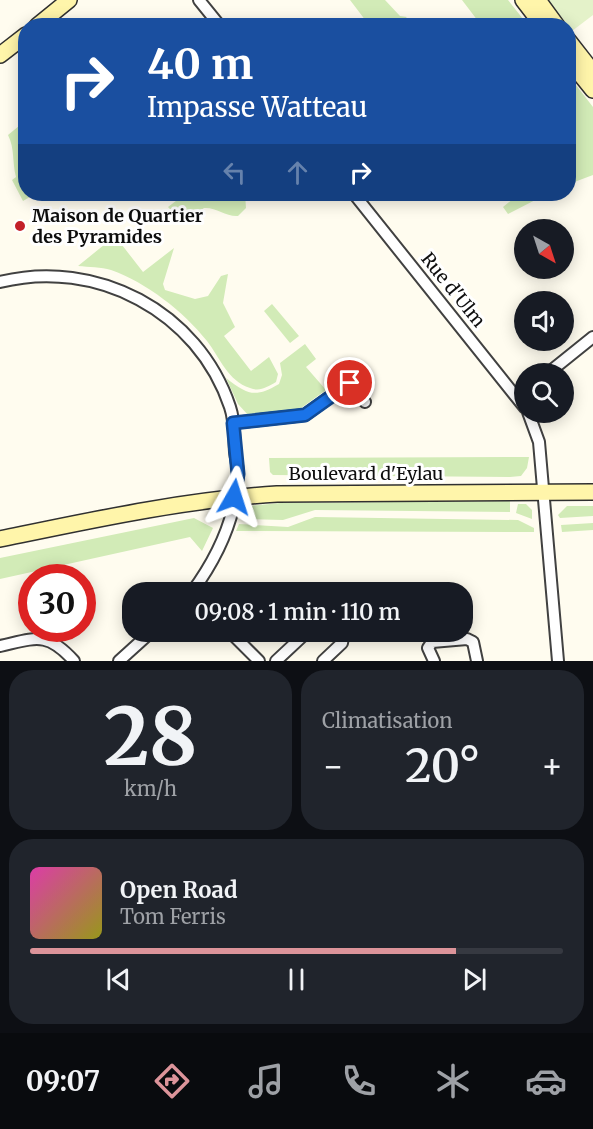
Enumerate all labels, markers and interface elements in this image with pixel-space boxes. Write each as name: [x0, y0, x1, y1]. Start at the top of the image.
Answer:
text: 40 m: [147, 38, 253, 90]
icon: right: [48, 42, 126, 120]
text: Impasse Watteau: [147, 90, 367, 124]
icon: left: [218, 156, 251, 189]
icon: ahead: [281, 156, 314, 189]
icon: right: [344, 156, 377, 189]
place label: Maison de Quartier des Pyramides: [32, 204, 203, 248]
marker: Maison de Quartier des Pyramides: [13, 219, 27, 233]
north arrow: [514, 219, 574, 279]
map controls: [514, 219, 574, 423]
street label: Rue d'Ulm: [416, 248, 491, 332]
button: sound: [514, 291, 574, 351]
pin: [324, 357, 375, 408]
button: search: [514, 363, 574, 423]
icon: arrive: [333, 366, 366, 399]
street label: Boulevard d'Eylau: [289, 462, 443, 485]
position arrow: [202, 465, 266, 529]
speed limit sign: 30: [18, 564, 96, 642]
text: 09:08 · 1 min · 110 m: [195, 598, 400, 626]
text: 28: [104, 688, 197, 786]
text: Climatisation: [322, 708, 453, 733]
text: 20°: [405, 738, 480, 794]
text: −: [322, 746, 344, 787]
text: +: [541, 746, 563, 787]
text: km/h: [124, 776, 177, 801]
text: Open Road: [120, 876, 238, 904]
text: Tom Ferris: [120, 904, 226, 929]
icon: previous: [102, 963, 135, 996]
icon: pause: [280, 963, 313, 996]
icon: next: [458, 963, 491, 996]
icon: directions: [151, 1060, 193, 1102]
icon: music: [245, 1060, 287, 1102]
icon: phone: [338, 1060, 380, 1102]
icon: climate: [432, 1060, 474, 1102]
icon: car: [525, 1060, 567, 1102]
text: 09:07: [26, 1064, 100, 1098]

